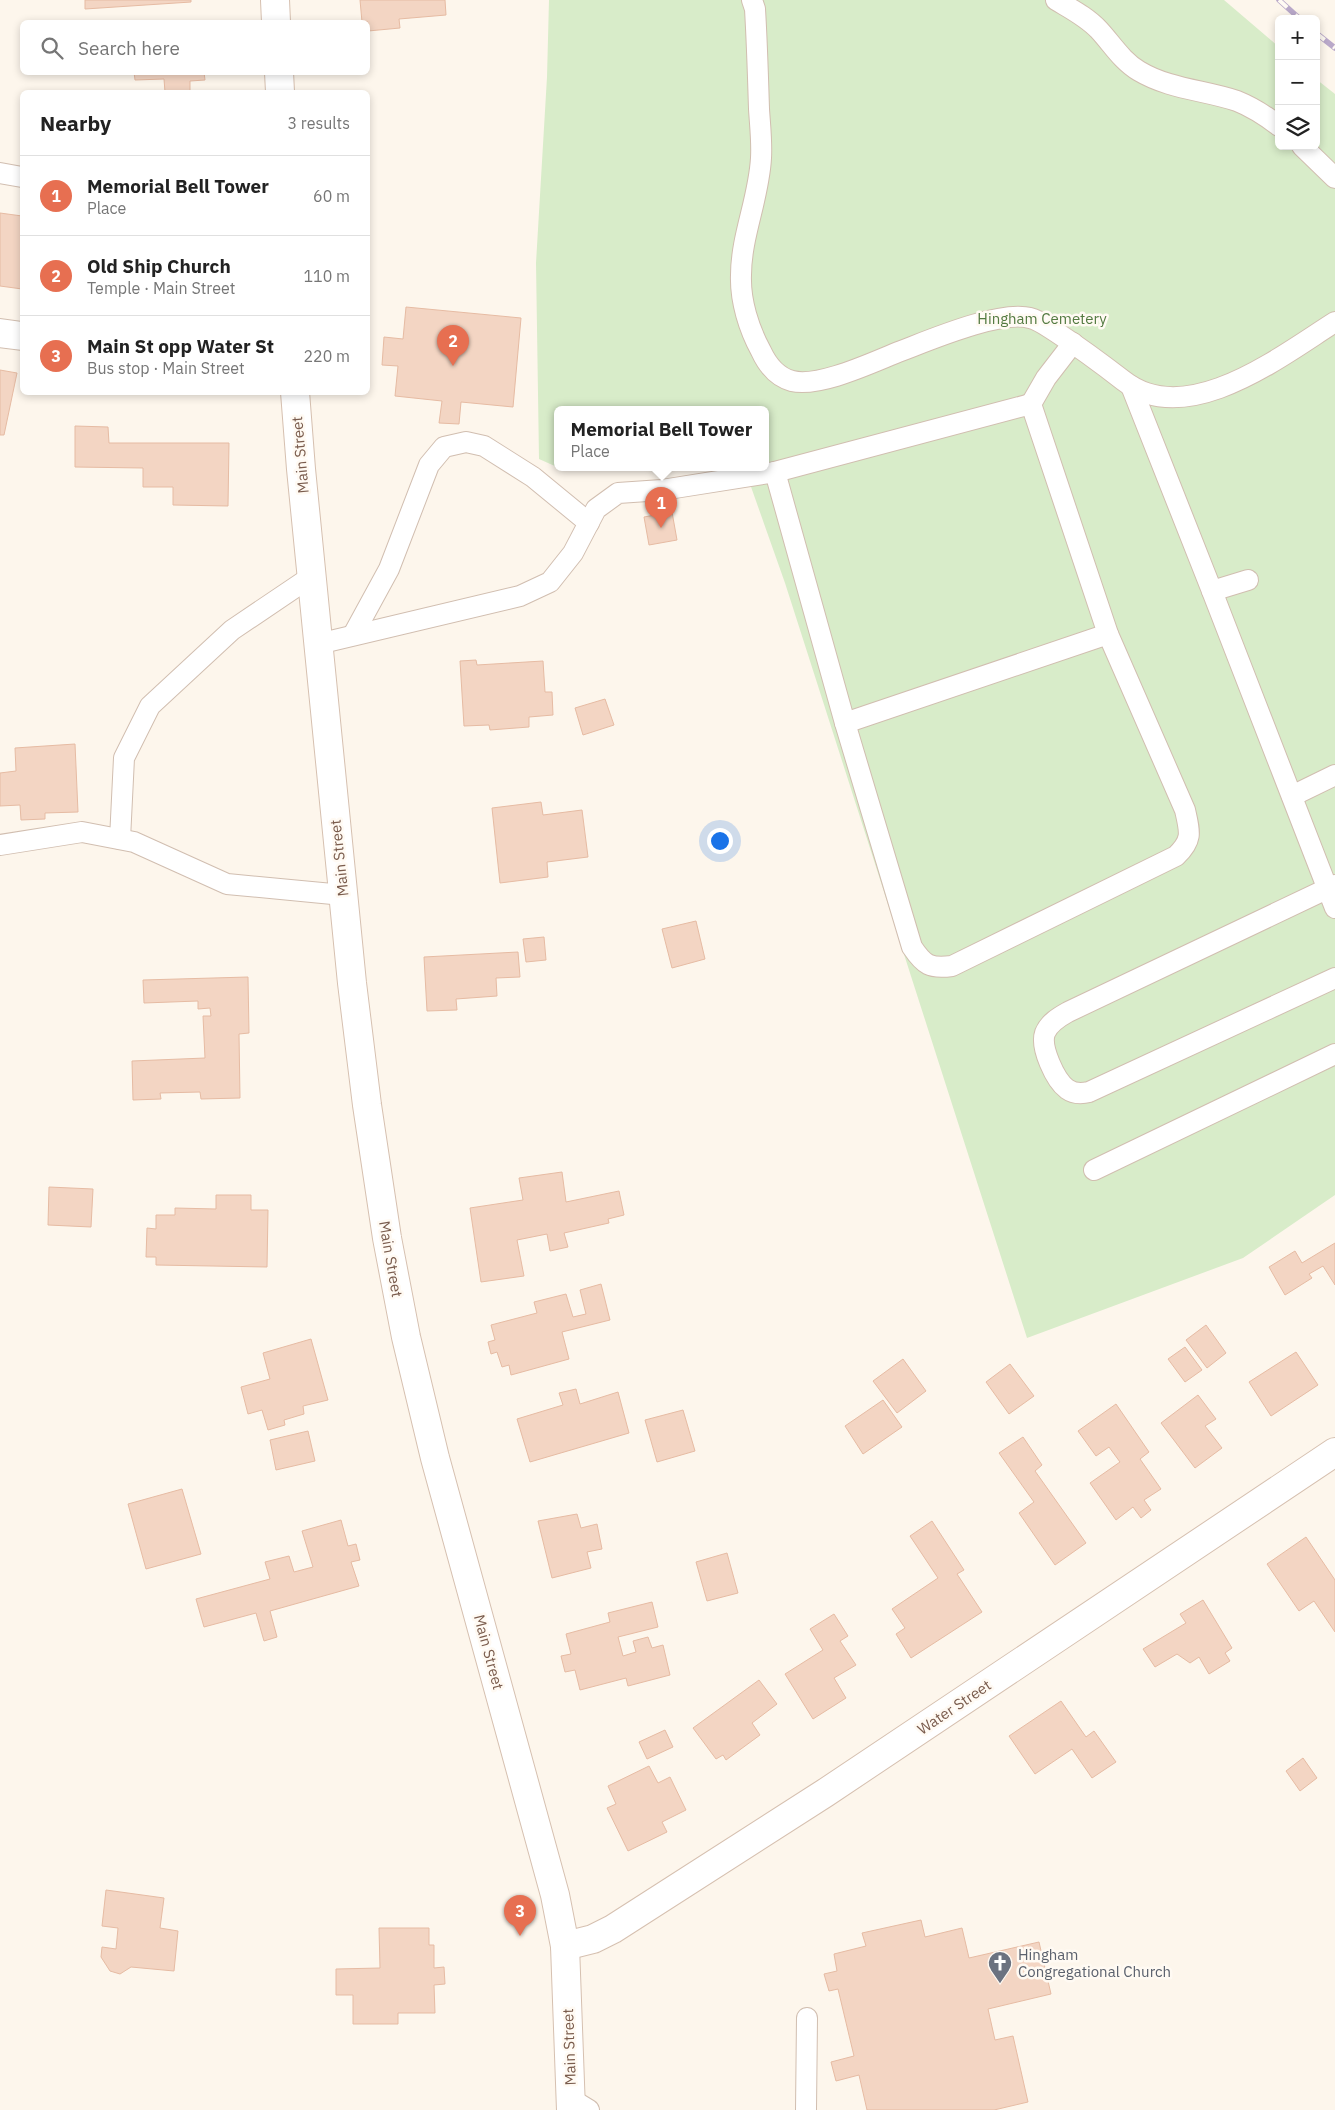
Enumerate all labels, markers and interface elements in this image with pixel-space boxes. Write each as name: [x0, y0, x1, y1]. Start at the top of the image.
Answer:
map controls: [1275, 15, 1320, 150]
button: +: [1275, 15, 1320, 60]
search box: [20, 20, 370, 75]
icon: search: [38, 34, 66, 62]
text: Search here: [78, 36, 180, 60]
button: −: [1275, 60, 1320, 105]
button: layers: [1275, 105, 1320, 150]
text: Nearby: [40, 109, 111, 137]
text: 3 results: [287, 113, 350, 133]
text: Memorial Bell Tower: [87, 174, 269, 198]
text: 1: [51, 186, 61, 206]
text: 60 m: [313, 186, 350, 206]
text: Place: [87, 198, 126, 218]
text: Old Ship Church: [87, 254, 231, 278]
text: 2: [51, 266, 61, 286]
text: 110 m: [303, 266, 350, 286]
text: Temple · Main Street: [87, 278, 235, 298]
park label: Hingham Cemetery: [977, 309, 1107, 328]
pin: 2: [437, 325, 469, 366]
text: Main St opp Water St: [87, 334, 274, 358]
text: 3: [51, 346, 61, 366]
text: 220 m: [303, 346, 350, 366]
text: Bus stop · Main Street: [87, 358, 245, 378]
popup: [554, 406, 769, 471]
street label: Main Street: [287, 416, 313, 494]
text: Memorial Bell Tower: [571, 417, 752, 441]
text: Place: [571, 441, 610, 461]
pin: 1: [645, 487, 677, 528]
street label: Main Street: [326, 819, 352, 897]
your location: [707, 828, 733, 854]
street label: Main Street: [375, 1219, 407, 1299]
street label: Main Street: [470, 1612, 508, 1692]
street label: Water Street: [914, 1675, 994, 1739]
pin: 3: [504, 1895, 536, 1936]
place label: Hingham Congregational Church: [1018, 1945, 1171, 1981]
church icon: Hingham Congregational Church: [987, 1950, 1013, 1984]
street label: Main Street: [558, 2008, 580, 2086]

